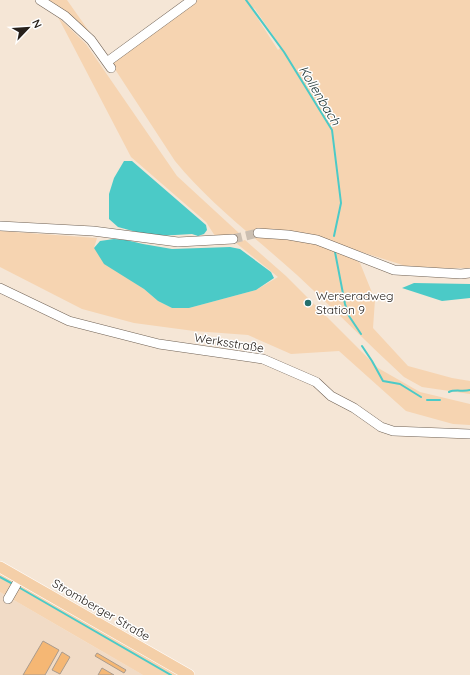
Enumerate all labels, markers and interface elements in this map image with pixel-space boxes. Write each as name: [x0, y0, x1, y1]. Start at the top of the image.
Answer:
north arrow: [8, 8, 48, 48]
text: N: [29, 17, 45, 30]
water label: Kollenbach: [296, 62, 344, 128]
place label: Werseradweg Station 9: [316, 288, 393, 317]
marker: Werseradweg Station 9: [303, 298, 313, 308]
street label: Werksstraße: [193, 330, 265, 355]
street label: Stromberger Straße: [50, 575, 153, 644]

